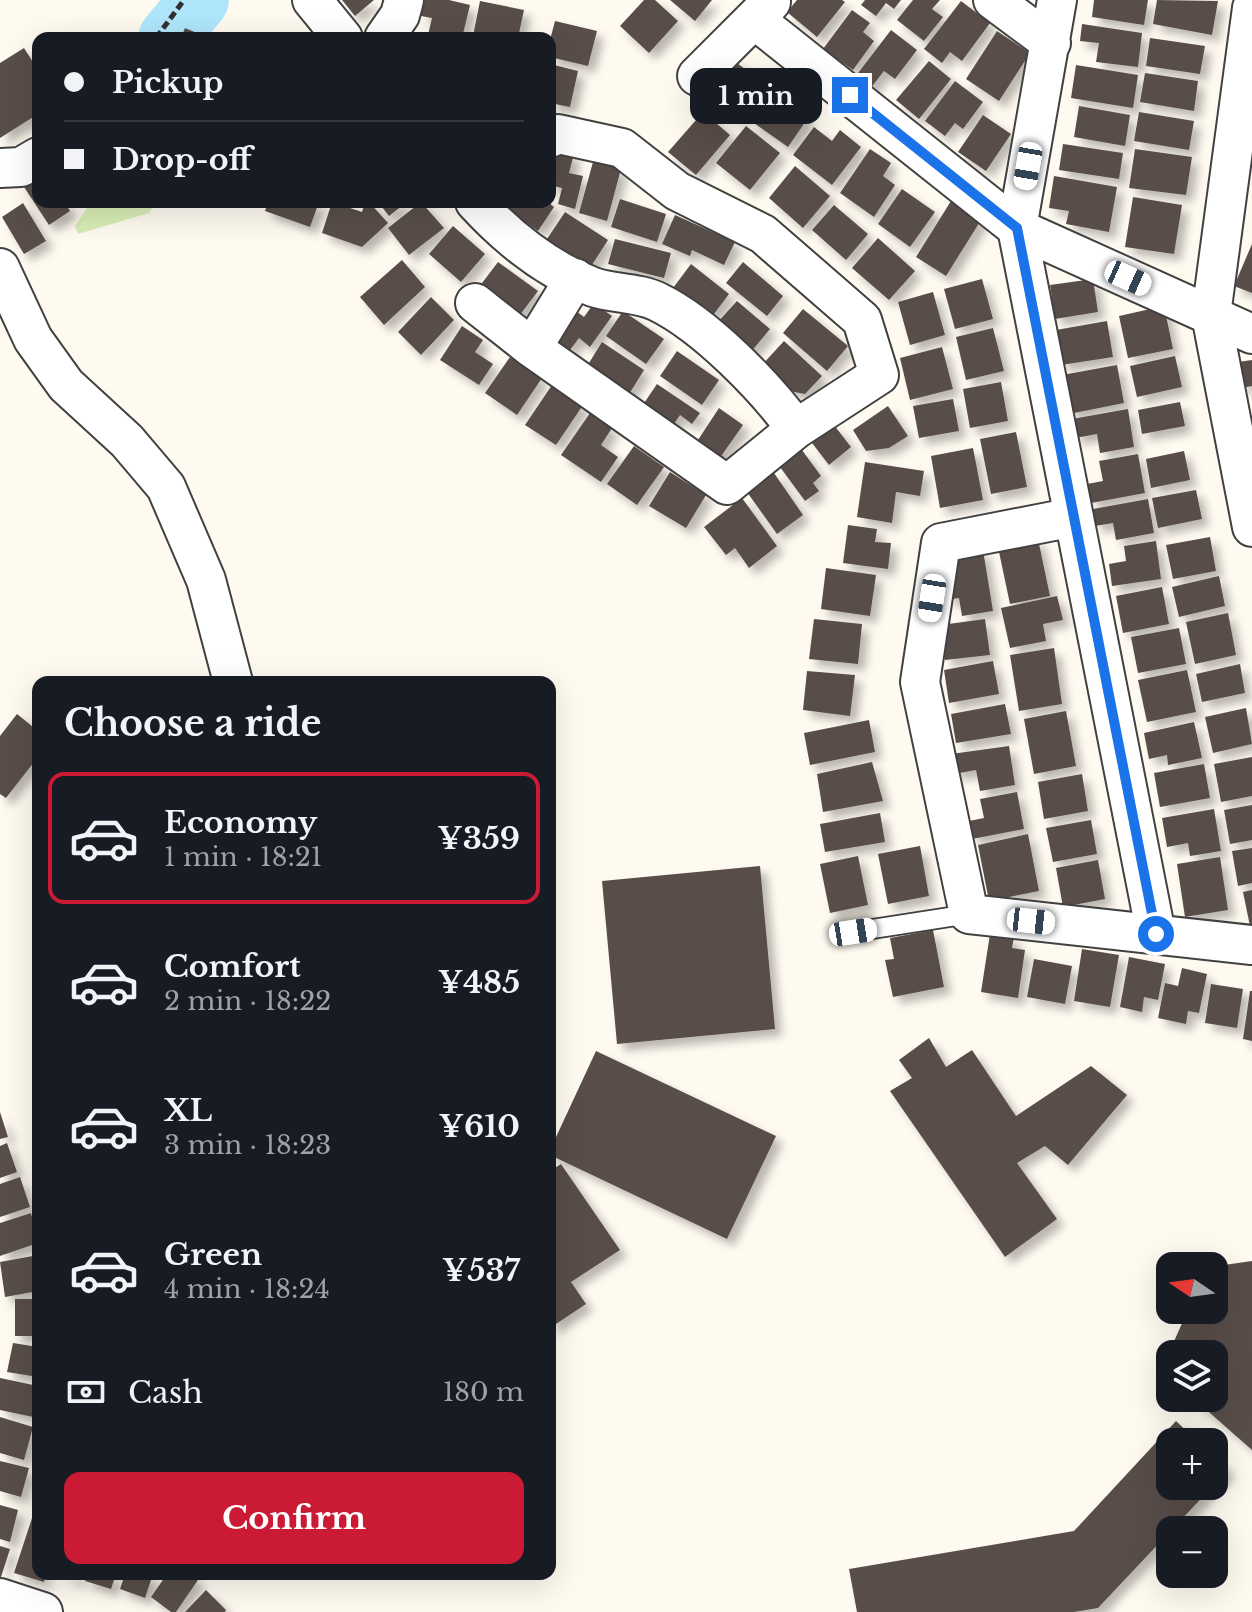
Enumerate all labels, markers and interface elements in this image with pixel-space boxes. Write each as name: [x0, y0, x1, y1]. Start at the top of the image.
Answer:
text: Pickup: [112, 64, 223, 101]
callout: 1 min: [690, 67, 822, 123]
route end: [832, 77, 868, 113]
text: 1 min: [718, 80, 794, 112]
car: [1012, 140, 1044, 192]
text: Drop-off: [112, 141, 252, 178]
car: [1101, 257, 1155, 299]
car: [916, 572, 948, 624]
text: Choose a ride: [64, 701, 321, 746]
icon: car: [68, 802, 140, 874]
text: Economy: [164, 804, 317, 841]
text: ¥359: [437, 820, 520, 857]
text: 1 min · 18:21: [164, 841, 322, 873]
car: [1006, 907, 1056, 935]
car: [827, 916, 879, 948]
route start: [1138, 916, 1174, 952]
icon: car: [68, 946, 140, 1018]
text: Comfort: [164, 948, 301, 985]
text: ¥485: [438, 964, 520, 1001]
text: 2 min · 18:22: [164, 985, 331, 1017]
icon: car: [68, 1090, 140, 1162]
text: XL: [164, 1092, 212, 1129]
text: ¥610: [439, 1108, 520, 1145]
text: 3 min · 18:23: [164, 1129, 331, 1161]
icon: car: [68, 1234, 140, 1306]
text: Green: [164, 1236, 262, 1273]
text: ¥537: [442, 1252, 520, 1289]
north arrow: [1156, 1252, 1228, 1324]
map controls: [1156, 1252, 1228, 1588]
text: 4 min · 18:24: [164, 1273, 330, 1305]
button: layers: [1156, 1340, 1228, 1412]
icon: cash: [64, 1370, 108, 1414]
text: Cash: [128, 1374, 203, 1411]
text: 180 m: [443, 1376, 524, 1408]
button: +: [1156, 1428, 1228, 1500]
button: Confirm: [64, 1472, 524, 1564]
button: −: [1156, 1516, 1228, 1588]

